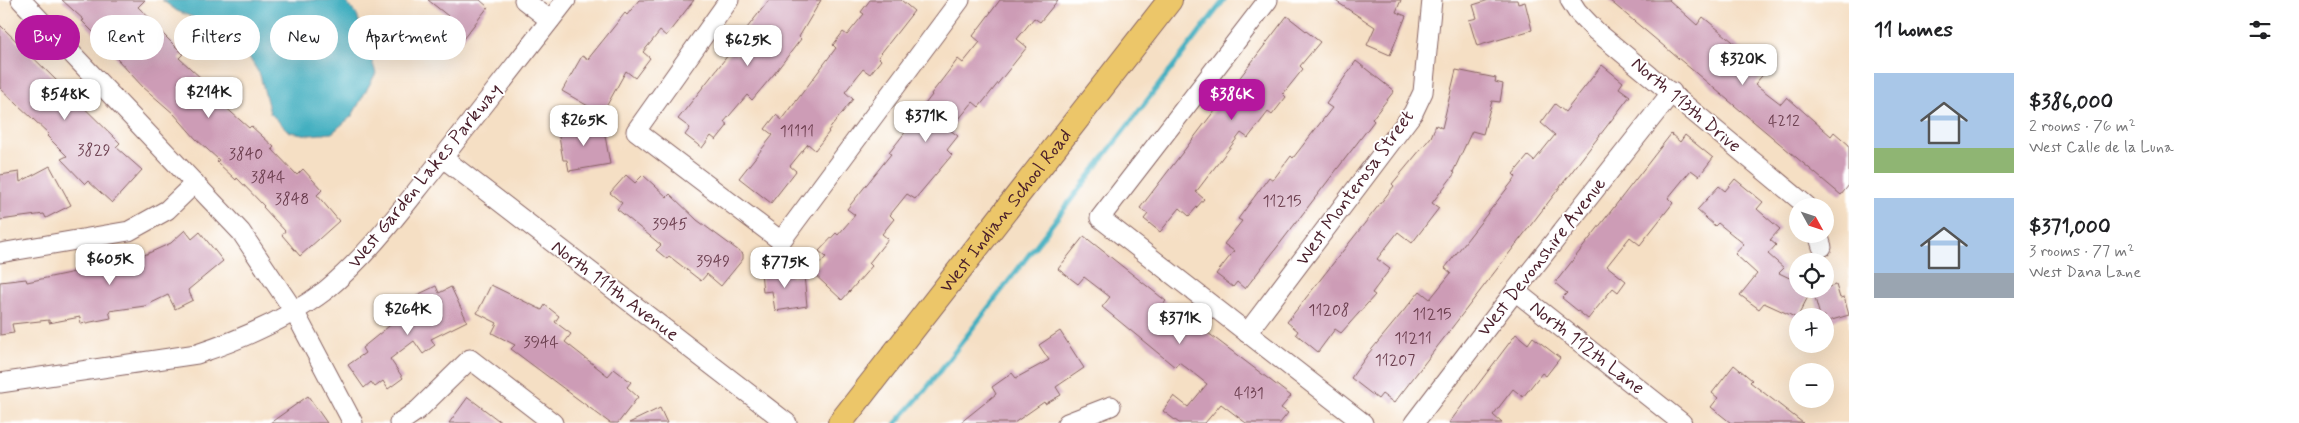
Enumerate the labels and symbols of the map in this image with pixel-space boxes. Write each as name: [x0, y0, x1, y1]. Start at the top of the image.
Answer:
pin: $625K: [713, 24, 783, 67]
pin: $320K: [1708, 44, 1778, 86]
street label: North 113th Drive: [1626, 52, 1746, 158]
pin: $214K: [174, 76, 244, 119]
pin: $548K: [30, 78, 100, 121]
street label: West Garden Lakes Parkway: [342, 78, 508, 274]
pin: $386K: [1197, 78, 1267, 121]
pin: $371K: [891, 100, 961, 143]
pin: $265K: [549, 104, 619, 147]
street label: West Monterosa Street: [1290, 105, 1420, 271]
house number: 4212: [1768, 111, 1800, 132]
house number: 11111: [780, 121, 814, 142]
street label: West Indian School Road: [934, 124, 1077, 298]
house number: 3829: [77, 140, 111, 161]
house number: 3840: [229, 144, 263, 165]
house number: 3844: [251, 167, 285, 188]
street label: West Devonshire Avenue: [1472, 172, 1612, 342]
house number: 3848: [275, 189, 309, 210]
house number: 11215: [1262, 191, 1302, 212]
north arrow: [1789, 198, 1834, 242]
house number: 3945: [652, 214, 688, 235]
street label: North 111th Avenue: [546, 235, 684, 347]
pin: $605K: [75, 244, 145, 286]
pin: $775K: [750, 246, 820, 289]
house number: 3949: [696, 251, 730, 272]
pin: $264K: [373, 294, 443, 336]
street label: North 112th Lane: [1525, 295, 1649, 401]
house number: 11208: [1308, 300, 1350, 321]
pin: $371K: [1145, 302, 1215, 345]
house number: 11215: [1412, 304, 1452, 325]
house number: 11211: [1394, 328, 1432, 349]
house number: 3944: [523, 332, 559, 353]
house number: 11207: [1375, 350, 1415, 371]
house number: 4131: [1234, 383, 1264, 404]

